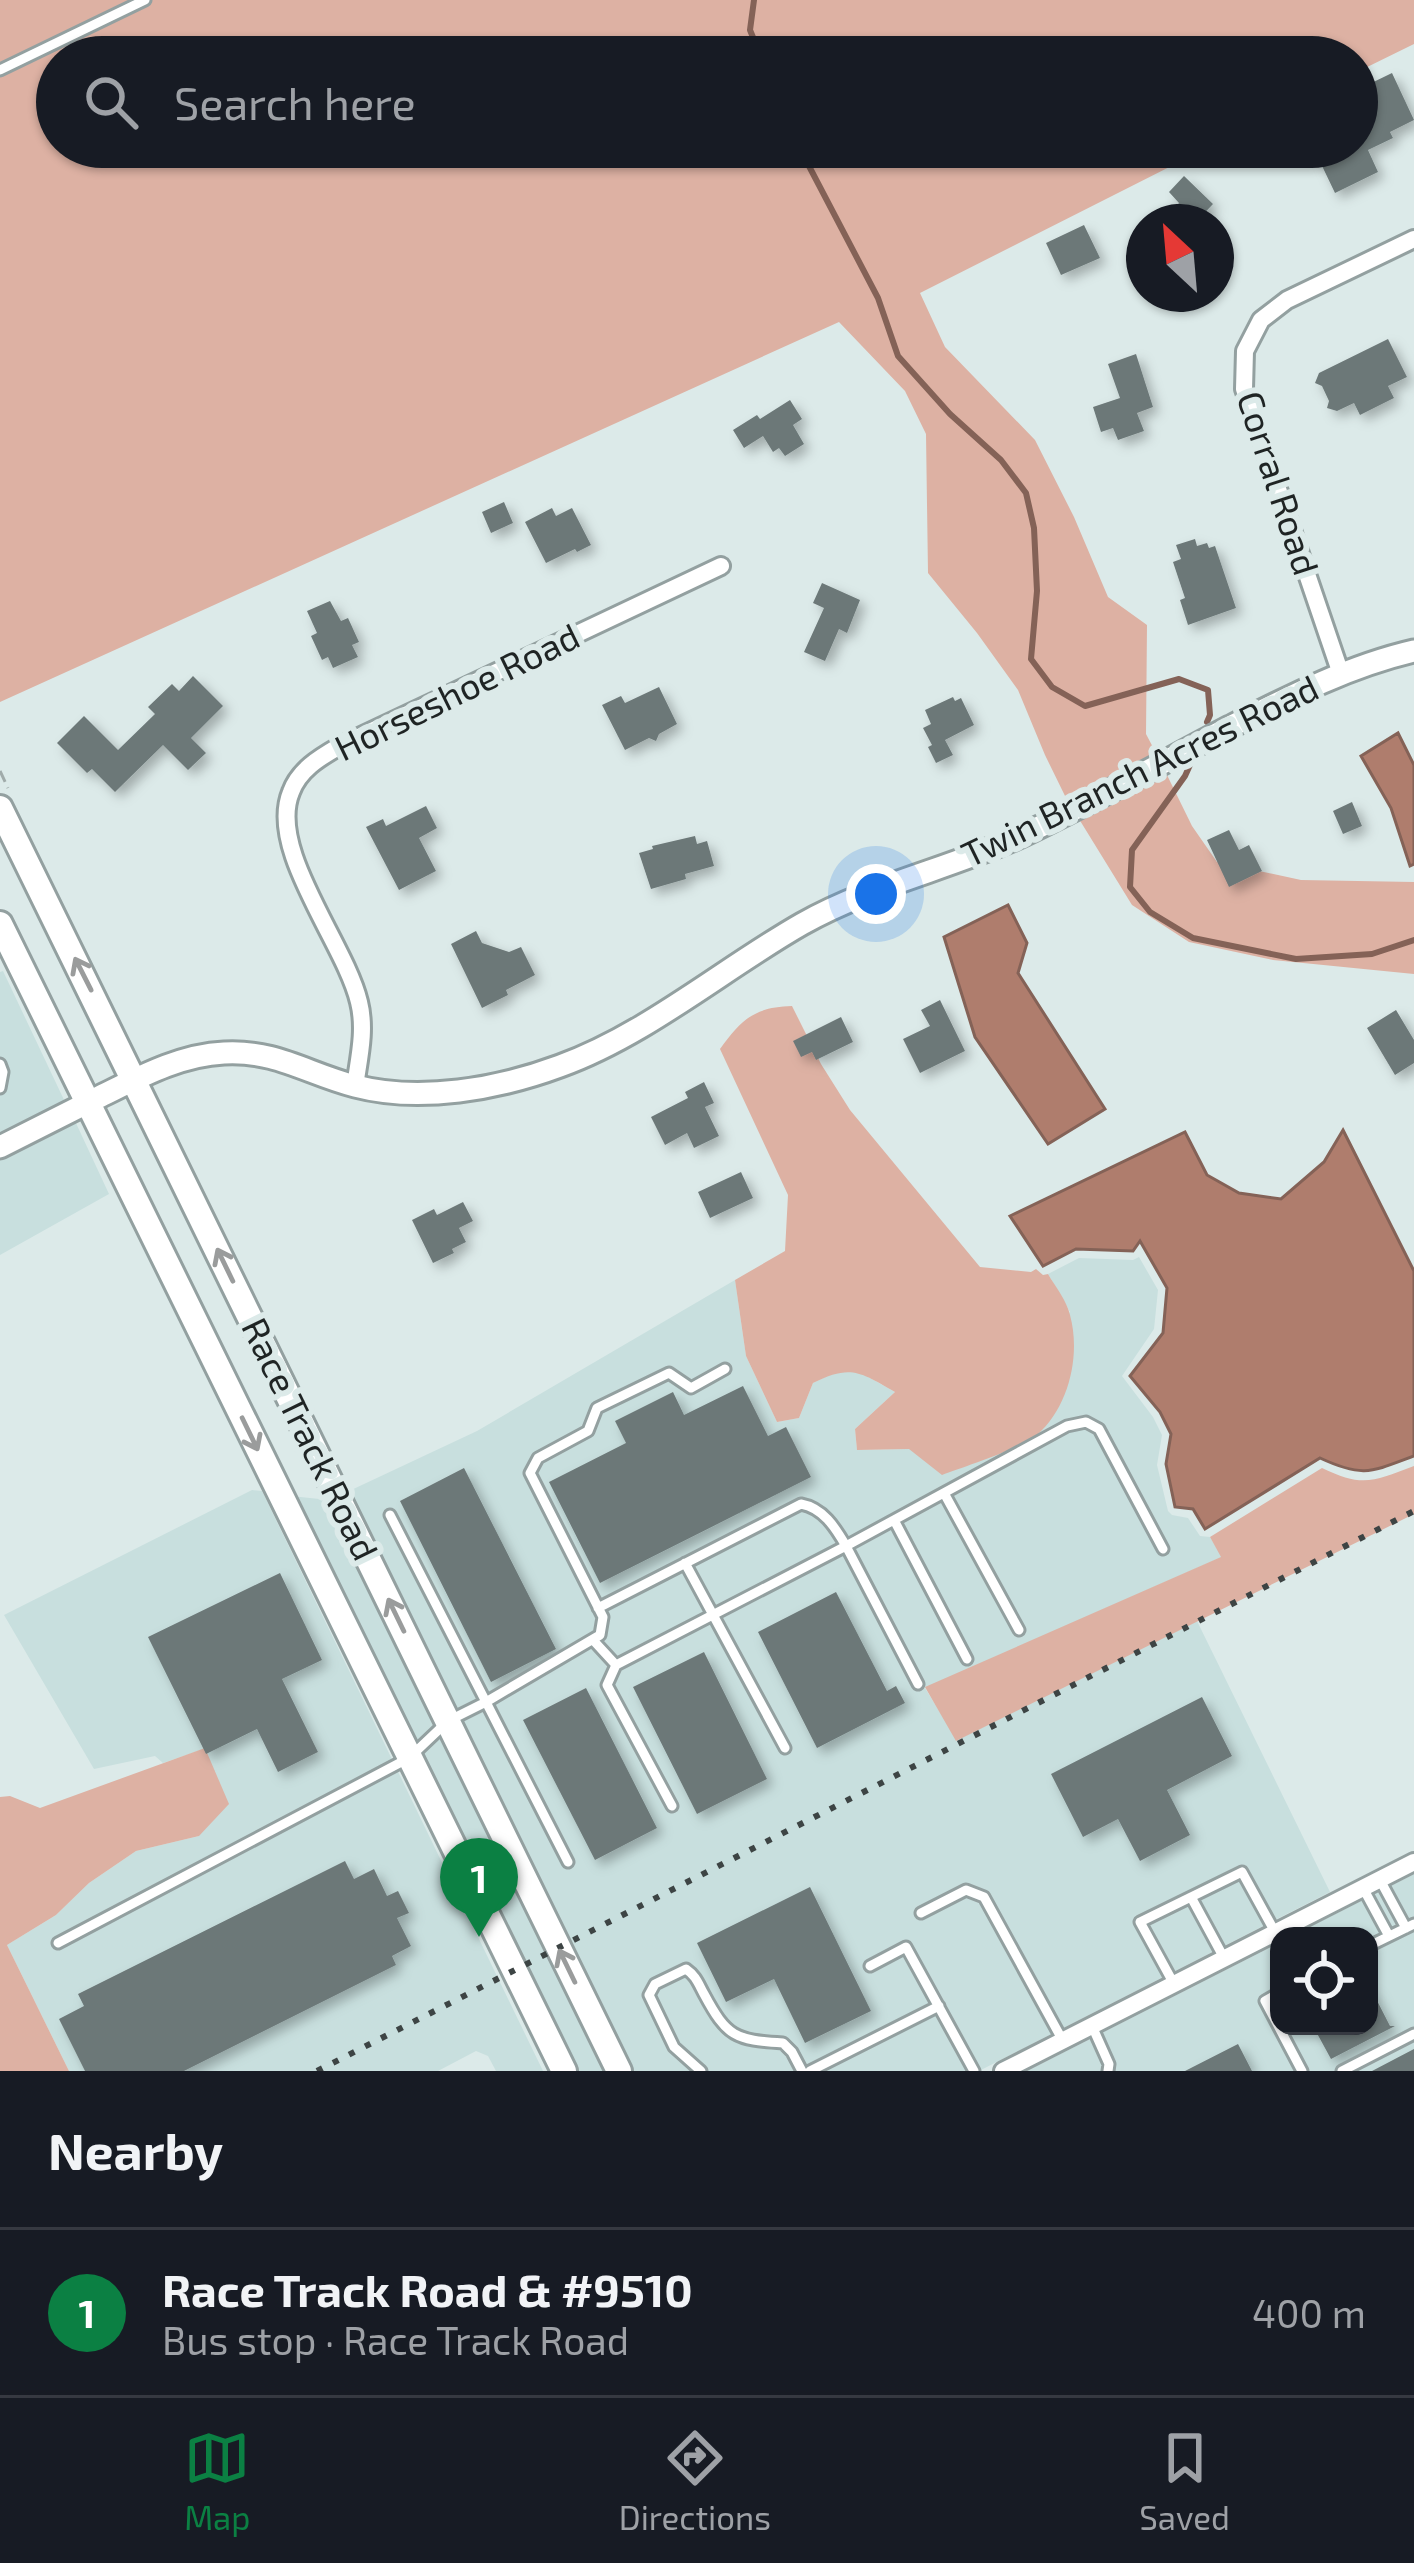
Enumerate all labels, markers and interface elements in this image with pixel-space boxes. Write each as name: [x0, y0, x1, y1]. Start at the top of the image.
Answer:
search box: [36, 36, 1378, 168]
icon: search: [78, 69, 144, 135]
text: Search here: [174, 75, 416, 129]
north arrow: [1126, 204, 1234, 312]
street label: Corral Road: [1230, 385, 1329, 580]
street label: Horseshoe Road: [327, 613, 586, 768]
street label: Twin Branch Acres Road: [954, 665, 1325, 875]
your location: [846, 864, 906, 924]
one-way arrow: [71, 957, 93, 993]
one-way arrow: [213, 1248, 236, 1283]
street label: Race Track Road: [234, 1310, 389, 1566]
one-way arrow: [240, 1415, 262, 1451]
one-way arrow: [384, 1598, 406, 1634]
pin: 1: [440, 1838, 518, 1937]
map controls: [1270, 1927, 1378, 2035]
button: locate: [1270, 1927, 1378, 2035]
one-way arrow: [555, 1949, 578, 1984]
text: Nearby: [48, 2119, 223, 2180]
text: Race Track Road & #9510: [162, 2262, 693, 2316]
text: 1: [79, 2289, 95, 2336]
text: 400 m: [1252, 2289, 1366, 2336]
text: Bus stop · Race Track Road: [162, 2316, 629, 2363]
tab: Map: [184, 2425, 250, 2537]
tab: Directions: [619, 2425, 771, 2537]
tab: Saved: [1139, 2425, 1230, 2537]

